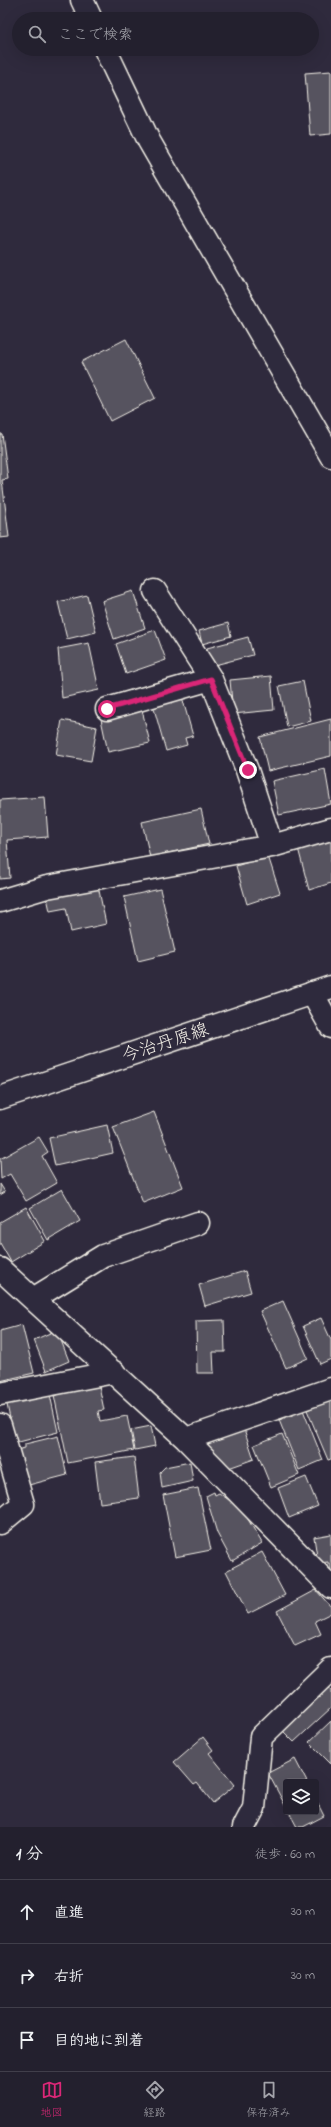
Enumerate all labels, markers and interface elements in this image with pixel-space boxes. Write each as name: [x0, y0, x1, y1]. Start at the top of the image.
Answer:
search box: [12, 12, 319, 56]
icon: search: [26, 23, 48, 45]
text: ここで検索: [58, 24, 133, 46]
route start: [98, 700, 116, 718]
route end: [239, 761, 257, 779]
street label: 今治丹原線: [119, 1018, 212, 1070]
map controls: [283, 1779, 319, 1815]
button: layers: [283, 1779, 319, 1815]
text: 1 分: [16, 1842, 43, 1867]
text: 徒歩 · 60 m: [255, 1845, 315, 1864]
icon: ahead: [16, 1901, 38, 1923]
text: 直進: [54, 1902, 84, 1924]
text: 30 m: [291, 1902, 315, 1921]
icon: right: [16, 1965, 38, 1987]
text: 右折: [54, 1966, 84, 1988]
text: 30 m: [291, 1966, 315, 1985]
icon: arrive: [16, 2029, 38, 2051]
text: 目的地に到着: [54, 2030, 144, 2052]
tab: 地図: [41, 2079, 63, 2121]
tab: 経路: [144, 2079, 166, 2121]
tab: 保存済み: [247, 2079, 291, 2121]

